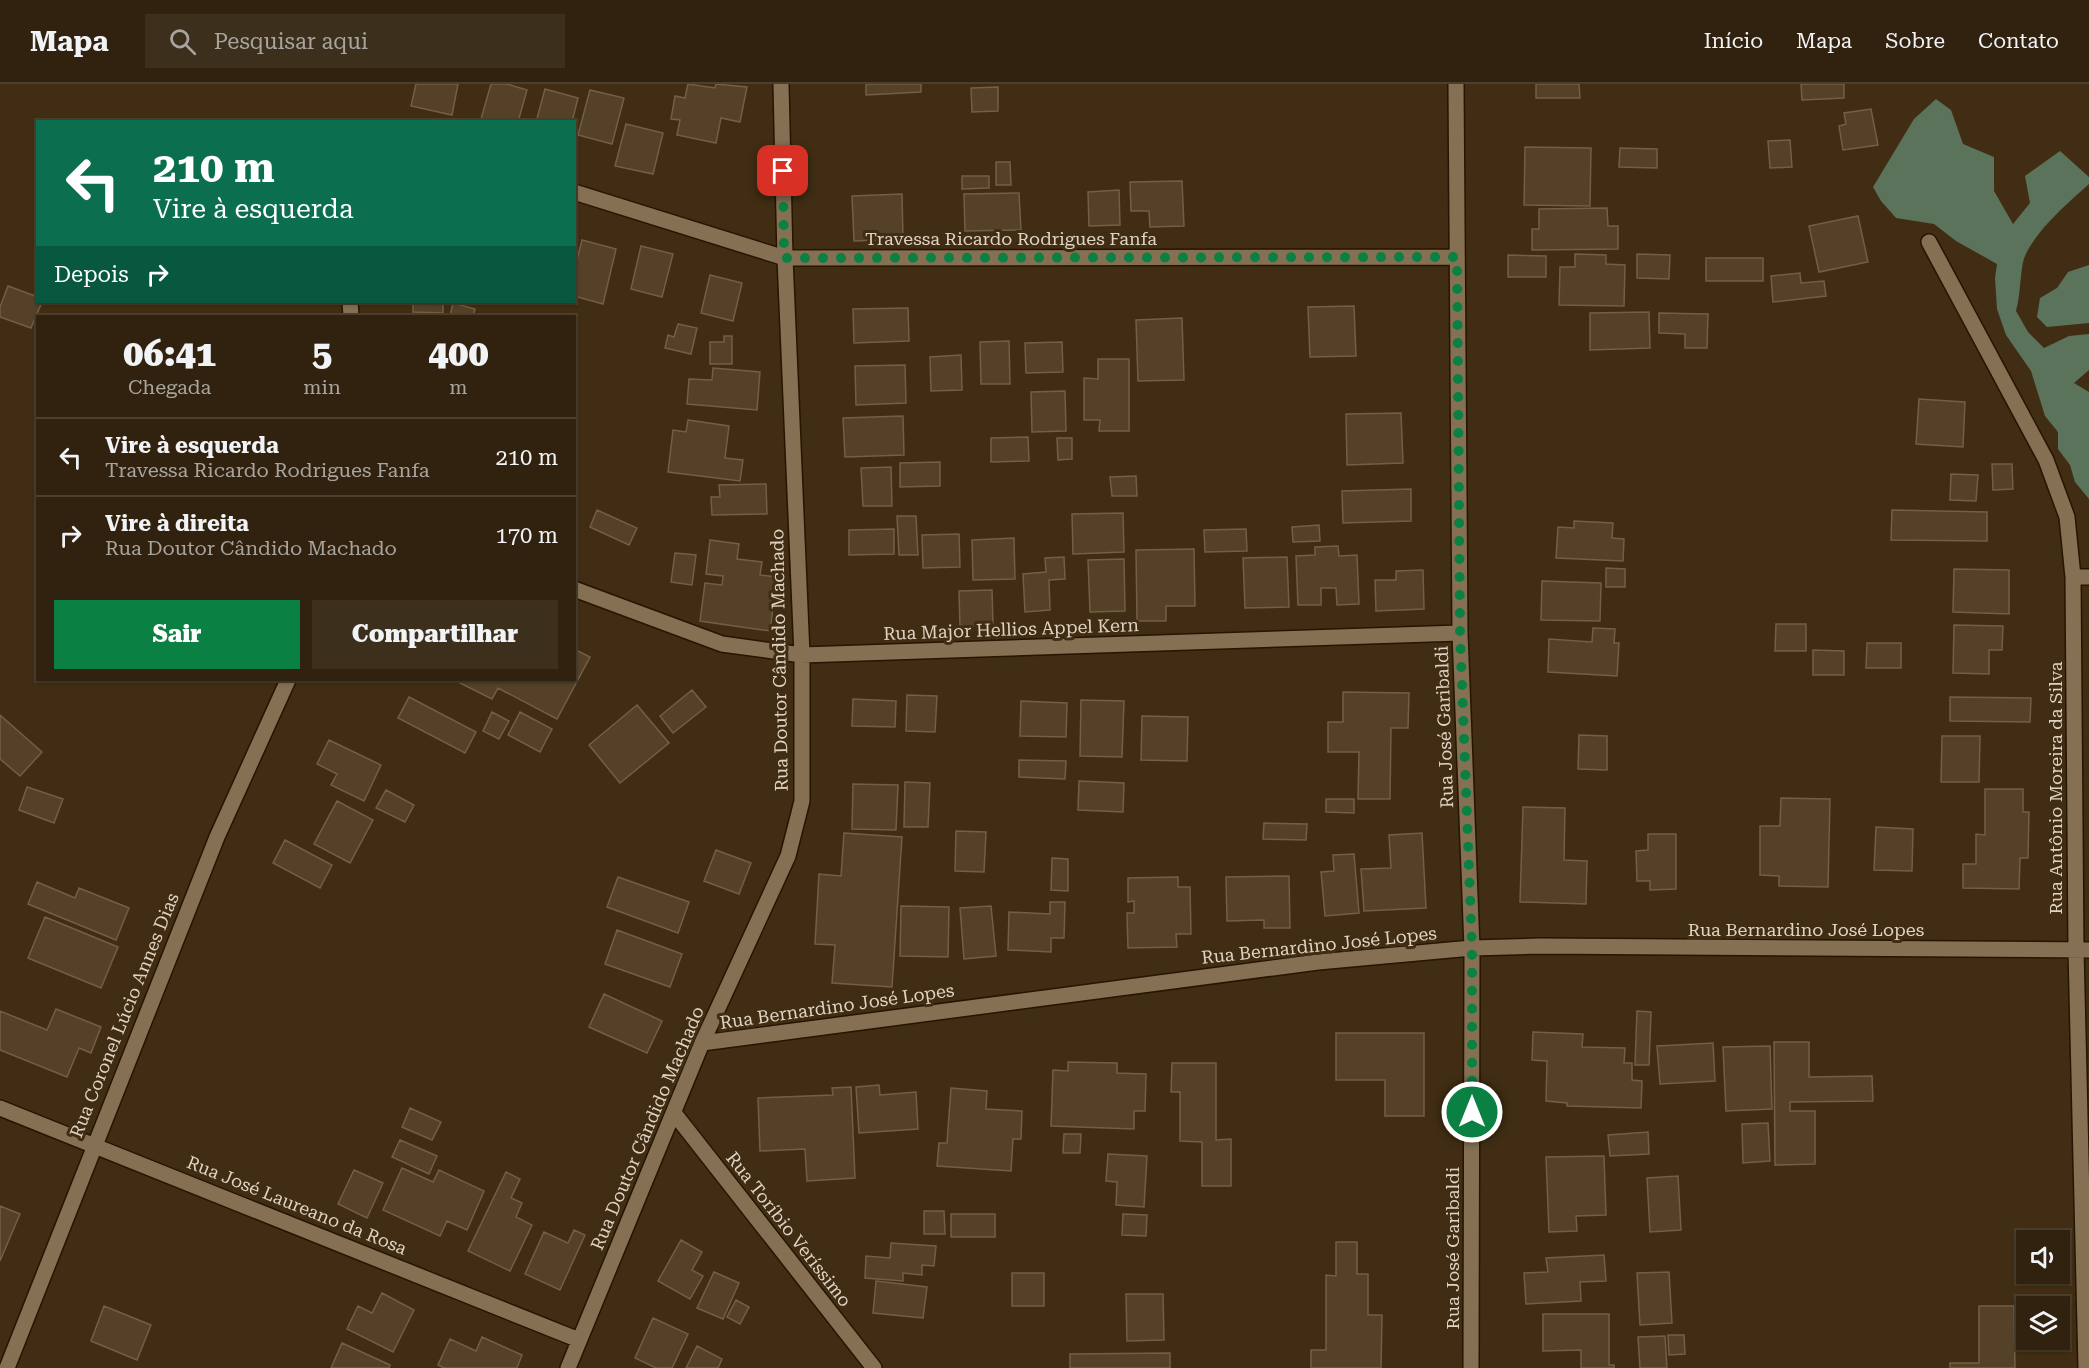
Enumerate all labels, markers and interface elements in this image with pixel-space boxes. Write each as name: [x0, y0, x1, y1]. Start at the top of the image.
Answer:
search box: [145, 14, 565, 68]
text: Mapa: [30, 25, 109, 58]
icon: search: [166, 25, 199, 58]
text: Pesquisar aqui: [214, 29, 368, 54]
text: Início: [1704, 29, 1763, 53]
text: Mapa: [1796, 29, 1852, 53]
text: Sobre: [1885, 29, 1945, 53]
text: Contato: [1978, 29, 2059, 53]
text: 210 m: [153, 143, 275, 192]
icon: left: [54, 144, 132, 222]
pin: [757, 145, 808, 196]
icon: arrive: [766, 154, 799, 187]
text: Vire à esquerda: [153, 193, 354, 225]
street label: Travessa Ricardo Rodrigues Fanfa: [865, 228, 1157, 249]
icon: right: [141, 258, 174, 291]
text: Depois: [54, 262, 129, 287]
text: 06:41: [123, 333, 216, 375]
text: 5: [312, 333, 332, 375]
text: 400: [428, 333, 489, 375]
text: Chegada: [128, 375, 211, 399]
text: min: [303, 375, 341, 399]
text: m: [449, 375, 468, 399]
text: Vire à esquerda: [105, 433, 279, 458]
icon: left: [54, 441, 87, 474]
text: 210 m: [495, 445, 558, 470]
text: Travessa Ricardo Rodrigues Fanfa: [105, 458, 430, 482]
text: Vire à direita: [105, 511, 249, 536]
icon: right: [54, 519, 87, 552]
text: 170 m: [495, 523, 558, 548]
street label: Rua Doutor Cândido Machado: [766, 529, 792, 791]
text: Rua Doutor Cândido Machado: [105, 536, 397, 560]
button: Sair: [54, 600, 300, 669]
button: Compartilhar: [312, 600, 558, 669]
street label: Rua Major Hellios Appel Kern: [883, 614, 1140, 644]
street label: Rua José Garibaldi: [1431, 645, 1457, 809]
street label: Rua Antônio Moreira da Silva: [2045, 661, 2066, 915]
street label: Rua Coronel Lúcio Annes Dias: [65, 890, 183, 1140]
street label: Rua Bernardino José Lopes: [1688, 919, 1924, 940]
street label: Rua Bernardino José Lopes: [1200, 922, 1438, 968]
street label: Rua Bernardino José Lopes: [718, 979, 956, 1033]
street label: Rua Doutor Cândido Machado: [586, 1003, 708, 1253]
position arrow: [1440, 1080, 1504, 1144]
street label: Rua Toríbio Veríssimo: [722, 1147, 856, 1311]
street label: Rua José Laureano da Rosa: [184, 1151, 410, 1259]
street label: Rua José Garibaldi: [1442, 1166, 1463, 1329]
map controls: [2016, 1230, 2070, 1350]
button: sound: [2016, 1230, 2070, 1284]
button: layers: [2016, 1296, 2070, 1350]

